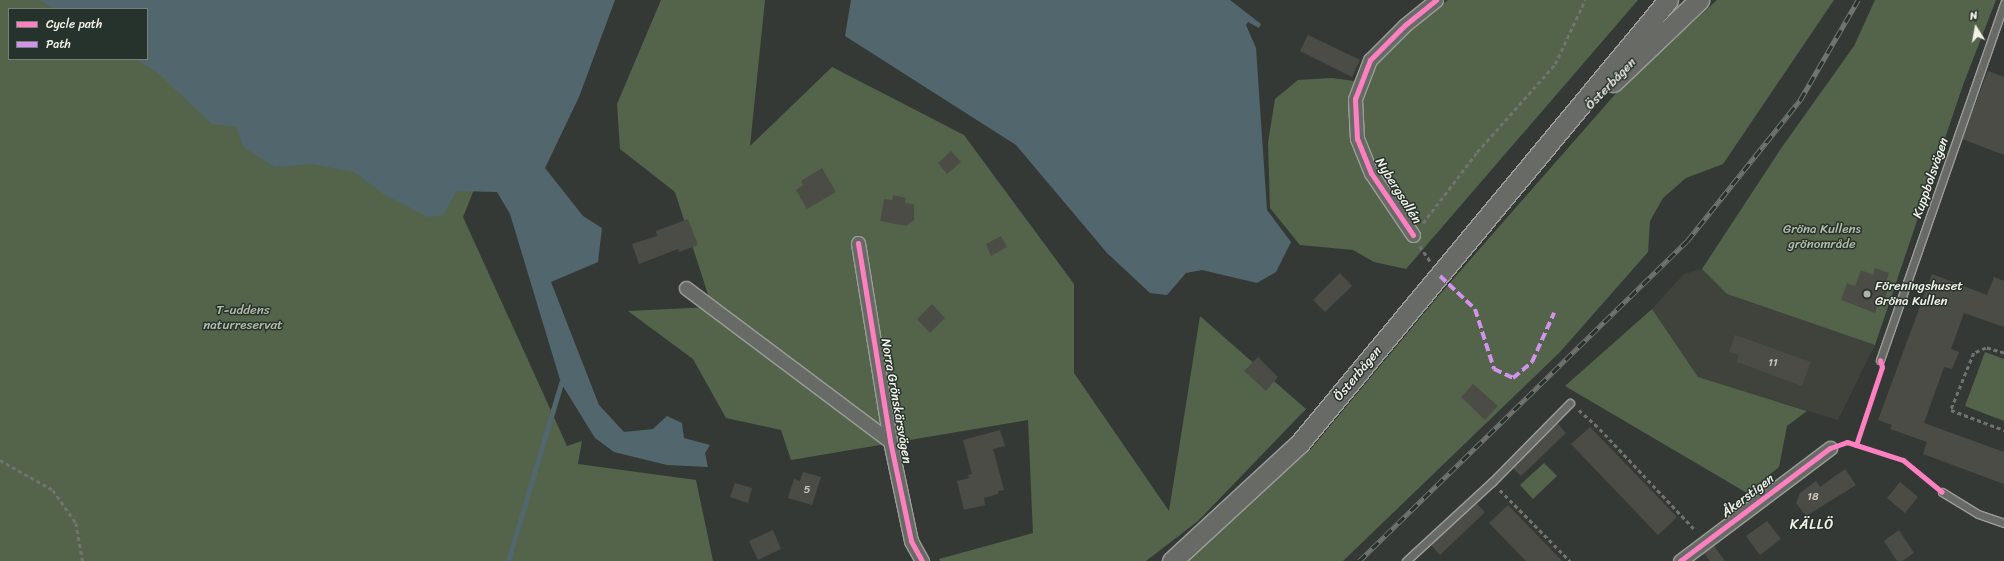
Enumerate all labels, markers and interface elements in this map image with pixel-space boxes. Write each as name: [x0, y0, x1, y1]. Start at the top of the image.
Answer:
text: N: [1968, 6, 1979, 26]
legend: [8, 8, 148, 60]
north arrow: [1956, 8, 1996, 48]
text: Cycle path: [46, 13, 102, 35]
text: Path: [46, 33, 71, 55]
street label: Österbågen: [1582, 55, 1640, 113]
street label: Kuppbolsvägen: [1910, 136, 1952, 220]
street label: Nybergsallén: [1372, 155, 1424, 227]
park label: Gröna Kullens grönområde: [1783, 222, 1861, 253]
place label: Föreningshuset Gröna Kullen: [1875, 279, 1963, 310]
marker: Föreningshuset Gröna Kullen: [1862, 289, 1872, 299]
park label: T-uddens naturreservat: [203, 303, 283, 334]
street label: Norra Grönskärsvägen: [877, 338, 915, 464]
street label: Österbågen: [1331, 344, 1385, 404]
house number: 11: [1768, 356, 1778, 370]
street label: Åkerstigen: [1719, 471, 1777, 521]
house number: 5: [804, 483, 810, 497]
house number: 18: [1807, 490, 1819, 504]
district label: KÄLLÖ: [1790, 517, 1834, 533]

